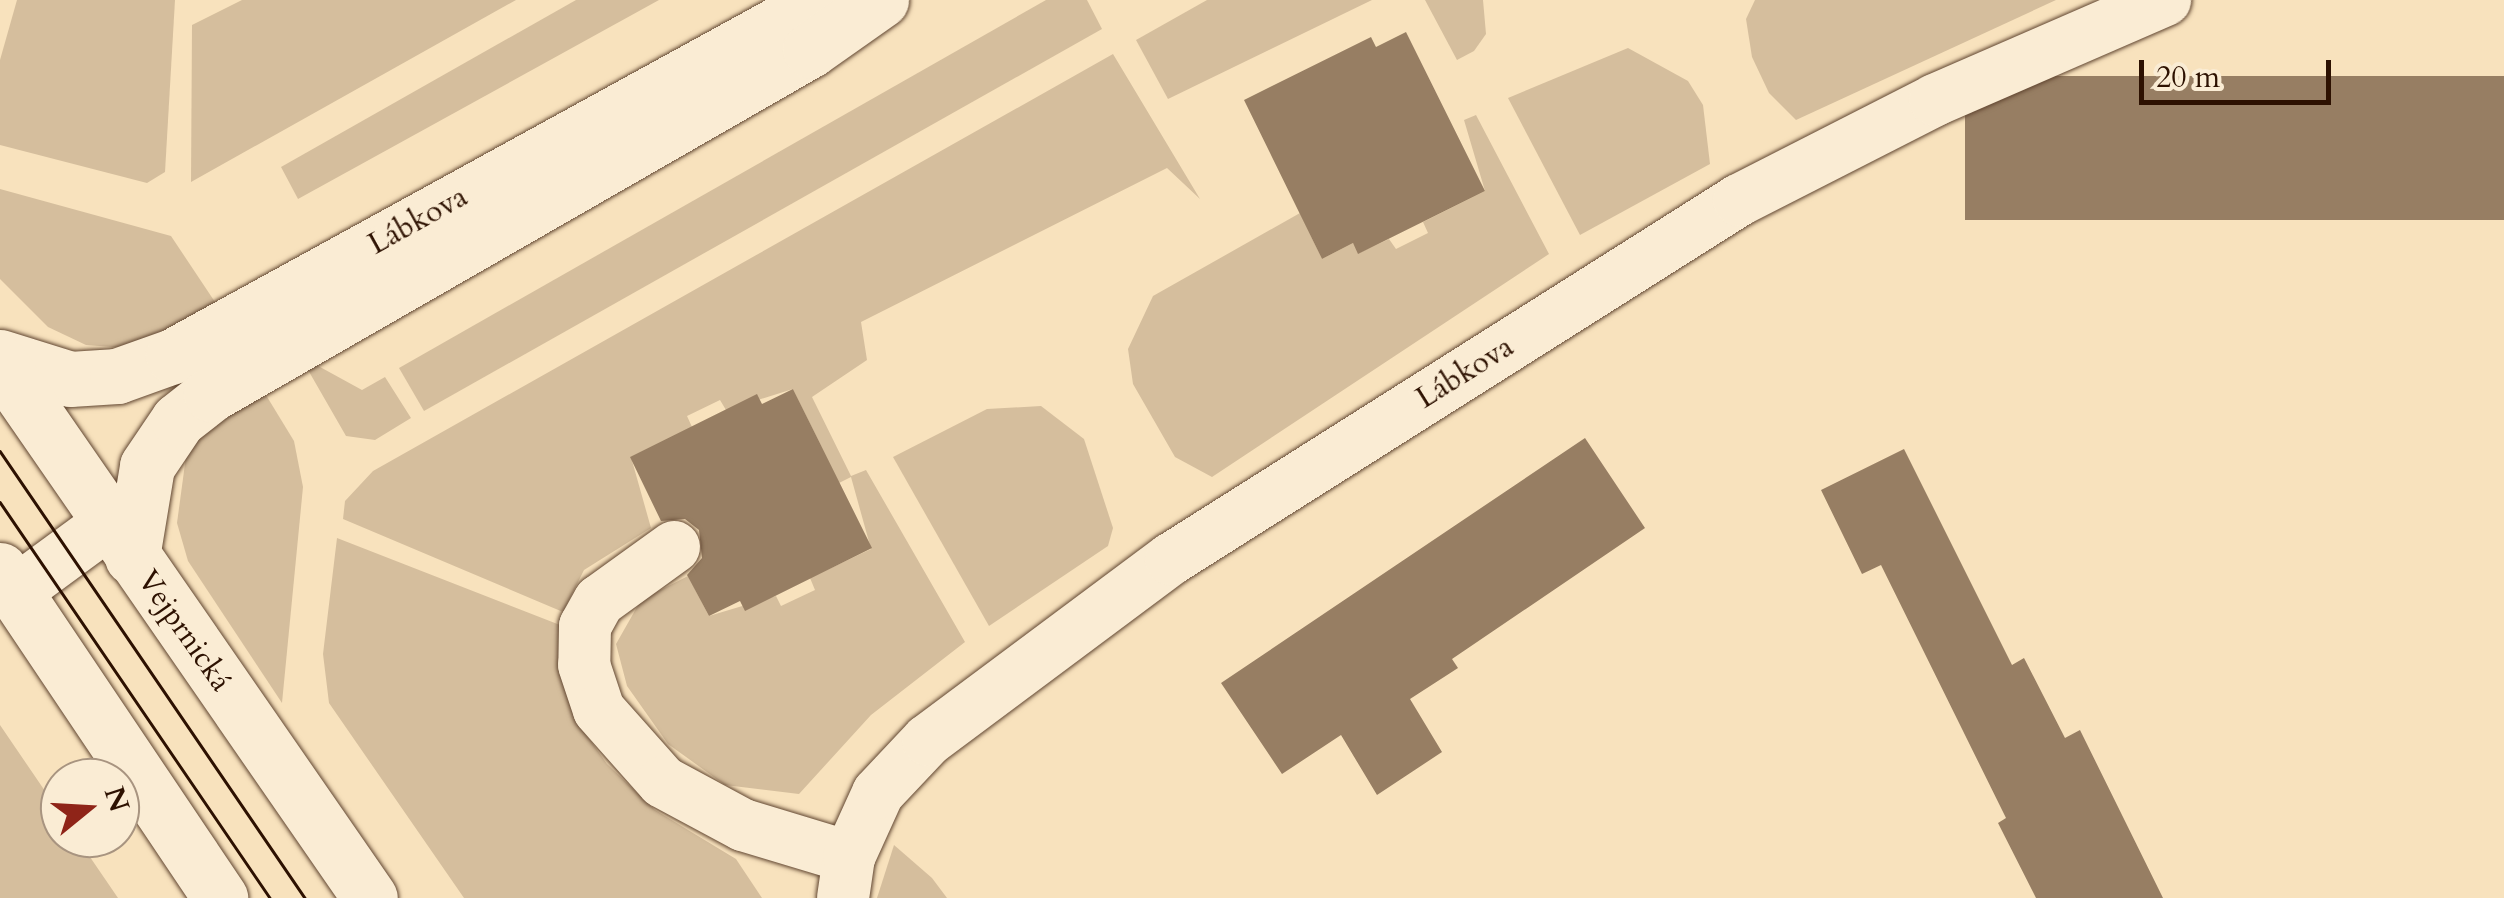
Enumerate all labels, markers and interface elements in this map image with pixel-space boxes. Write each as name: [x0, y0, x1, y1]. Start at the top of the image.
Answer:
scale bar: [2144, 40, 2336, 102]
text: 20 m: [2156, 57, 2220, 98]
street label: Lábkova: [362, 179, 474, 263]
street label: Lábkova: [1410, 329, 1520, 417]
street label: Vejprnická: [129, 564, 239, 698]
north arrow: [40, 758, 140, 858]
text: N: [95, 782, 138, 817]

